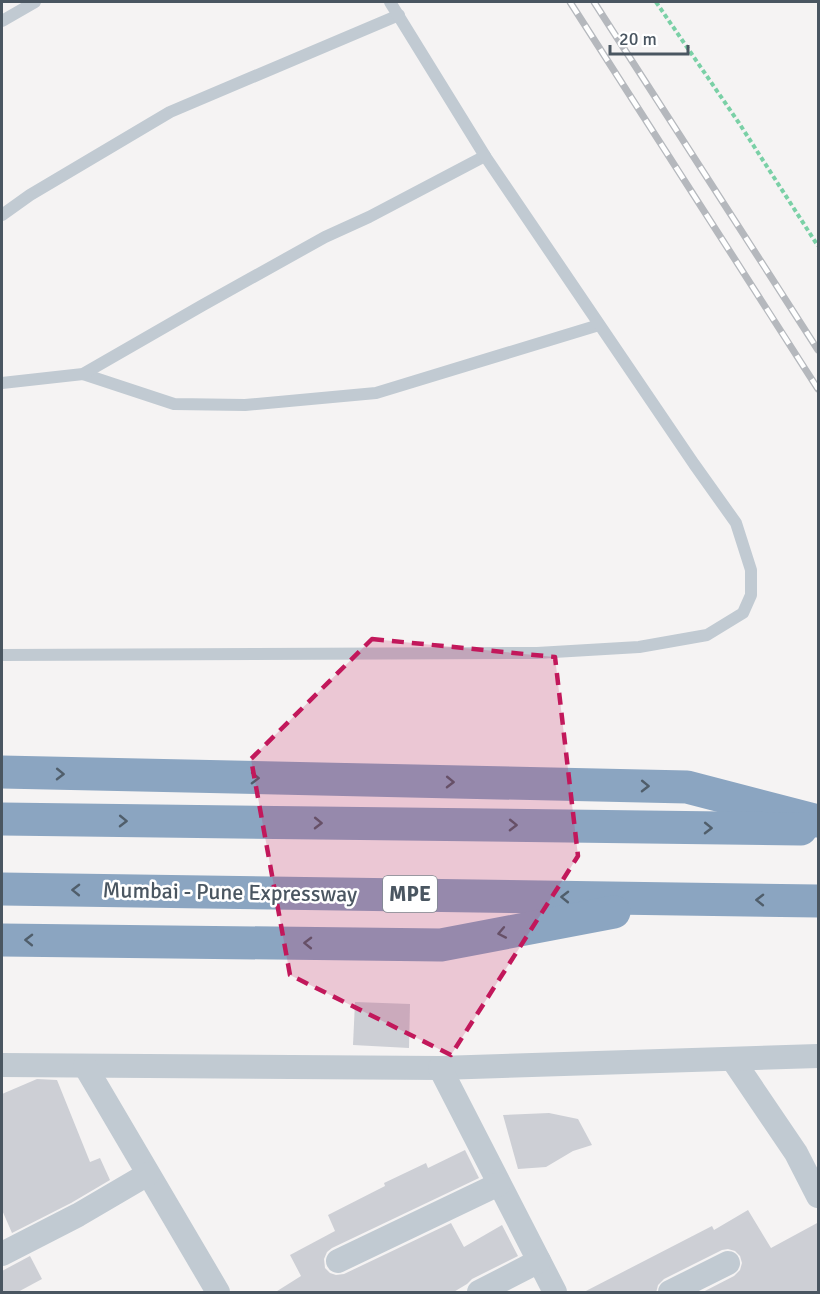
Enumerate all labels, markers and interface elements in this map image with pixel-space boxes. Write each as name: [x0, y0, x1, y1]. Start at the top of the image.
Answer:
scale bar: [610, 18, 688, 56]
text: 20 m: [619, 28, 657, 50]
one-way arrow: [55, 767, 64, 780]
one-way arrow: [250, 771, 259, 784]
one-way arrow: [445, 776, 454, 788]
one-way arrow: [640, 780, 649, 792]
one-way arrow: [118, 814, 127, 827]
one-way arrow: [313, 817, 322, 829]
one-way arrow: [508, 819, 517, 832]
one-way arrow: [703, 821, 712, 834]
street label: Mumbai - Pune Expressway: [102, 876, 358, 908]
road number: MPE: [383, 876, 437, 912]
one-way arrow: [72, 884, 81, 896]
one-way arrow: [561, 891, 570, 903]
one-way arrow: [756, 894, 765, 906]
one-way arrow: [498, 926, 508, 939]
one-way arrow: [25, 934, 34, 946]
one-way arrow: [304, 937, 313, 949]

